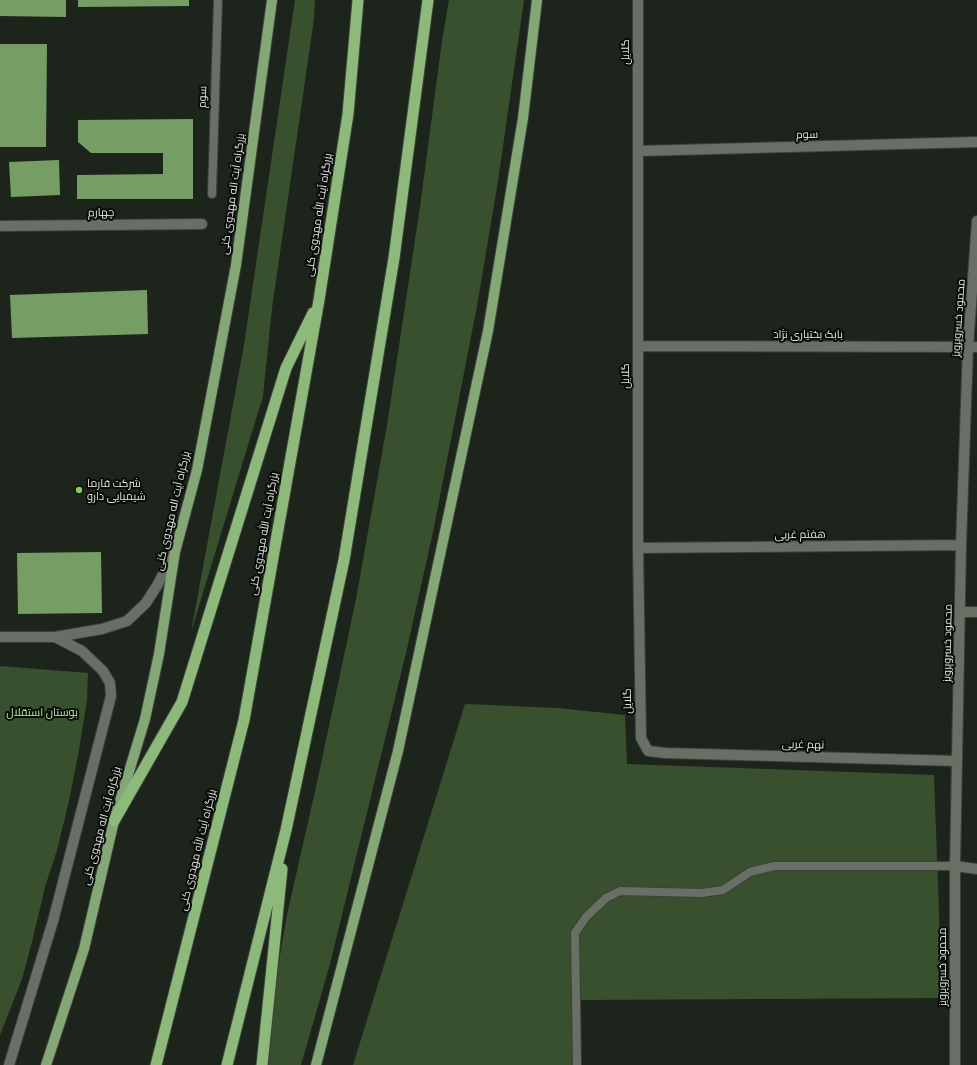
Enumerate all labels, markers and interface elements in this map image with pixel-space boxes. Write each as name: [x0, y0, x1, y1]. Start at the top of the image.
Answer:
street label: گلایل: [619, 39, 633, 65]
street label: سوم: [196, 86, 210, 108]
street label: سوم: [796, 128, 818, 142]
street label: بزرگراه آیت اله مهدوی کنی: [218, 132, 248, 256]
street label: بزرگراه آیت الله مهدوی کنی: [303, 152, 335, 278]
street label: چهارم: [88, 206, 114, 220]
street label: محمود خسروپرویز: [950, 278, 968, 358]
street label: بابک بختیاری نژاد: [773, 328, 843, 342]
street label: گلایل: [619, 363, 633, 389]
street label: بزرگراه آیت اله مهدوی کنی: [153, 450, 193, 572]
street label: بزرگراه آیت الله مهدوی کنی: [247, 472, 281, 596]
place label: شرکت فارما شیمیایی دارو: [87, 477, 146, 503]
marker: شرکت فارما شیمیایی دارو: [74, 485, 84, 495]
street label: هفتم غربی: [774, 528, 826, 542]
street label: محمود خسروپرویز: [941, 604, 955, 682]
street label: گلایل: [621, 688, 635, 714]
park label: بوستان استقلال: [6, 706, 78, 720]
street label: نهم غربی: [782, 738, 824, 752]
street label: بزرگراه آیت اله مهدوی کنی: [80, 765, 124, 887]
street label: بزرگراه آیت الله مهدوی کنی: [177, 788, 219, 912]
street label: محمود خسروپرویز: [936, 928, 950, 1006]

